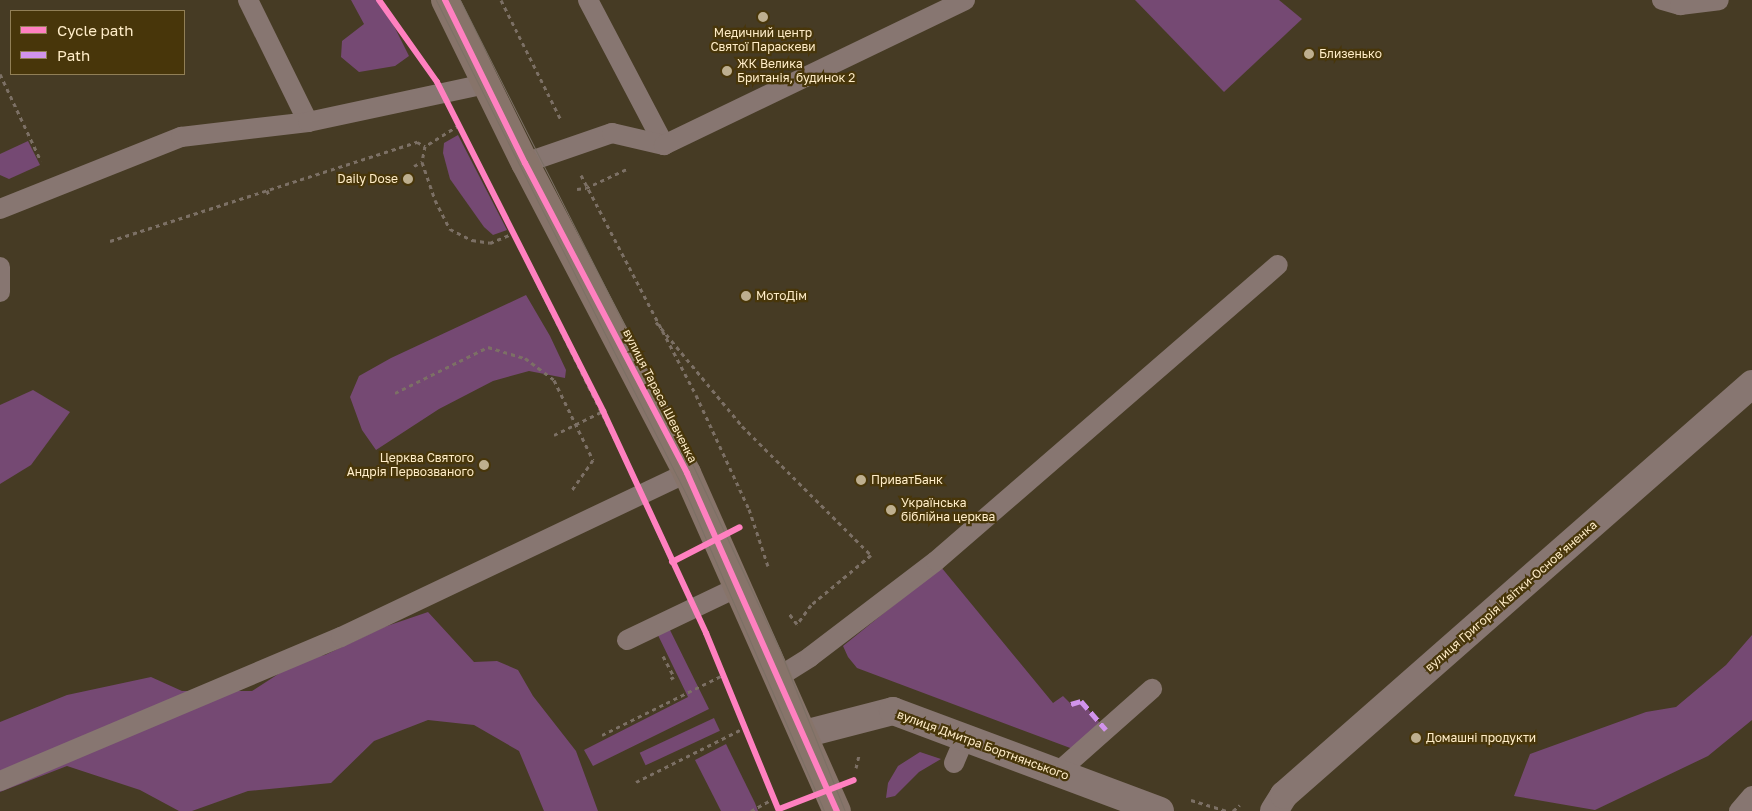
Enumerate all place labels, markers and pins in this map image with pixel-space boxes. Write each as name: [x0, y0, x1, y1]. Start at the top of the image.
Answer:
marker: Медичний центр Святої Параскеви: [756, 10, 770, 24]
place label: Медичний центр Святої Параскеви: [710, 26, 816, 54]
place label: Близенько: [1319, 47, 1382, 61]
marker: Близенько: [1303, 48, 1315, 60]
place label: ЖК Велика Британія, будинок 2: [737, 57, 855, 85]
marker: ЖК Велика Британія, будинок 2: [721, 65, 733, 77]
place label: Daily Dose: [337, 172, 398, 186]
marker: Daily Dose: [402, 173, 414, 185]
place label: МотоДім: [756, 289, 807, 303]
marker: МотоДім: [740, 290, 752, 302]
place label: Церква Святого Андрія Первозваного: [347, 451, 474, 479]
marker: Церква Святого Андрія Первозваного: [478, 459, 490, 471]
place label: ПриватБанк: [871, 473, 943, 487]
marker: ПриватБанк: [855, 474, 867, 486]
place label: Українська біблійна церква: [901, 496, 995, 524]
marker: Українська біблійна церква: [885, 504, 897, 516]
place label: Домашні продукти: [1426, 731, 1536, 745]
marker: Домашні продукти: [1410, 732, 1422, 744]

